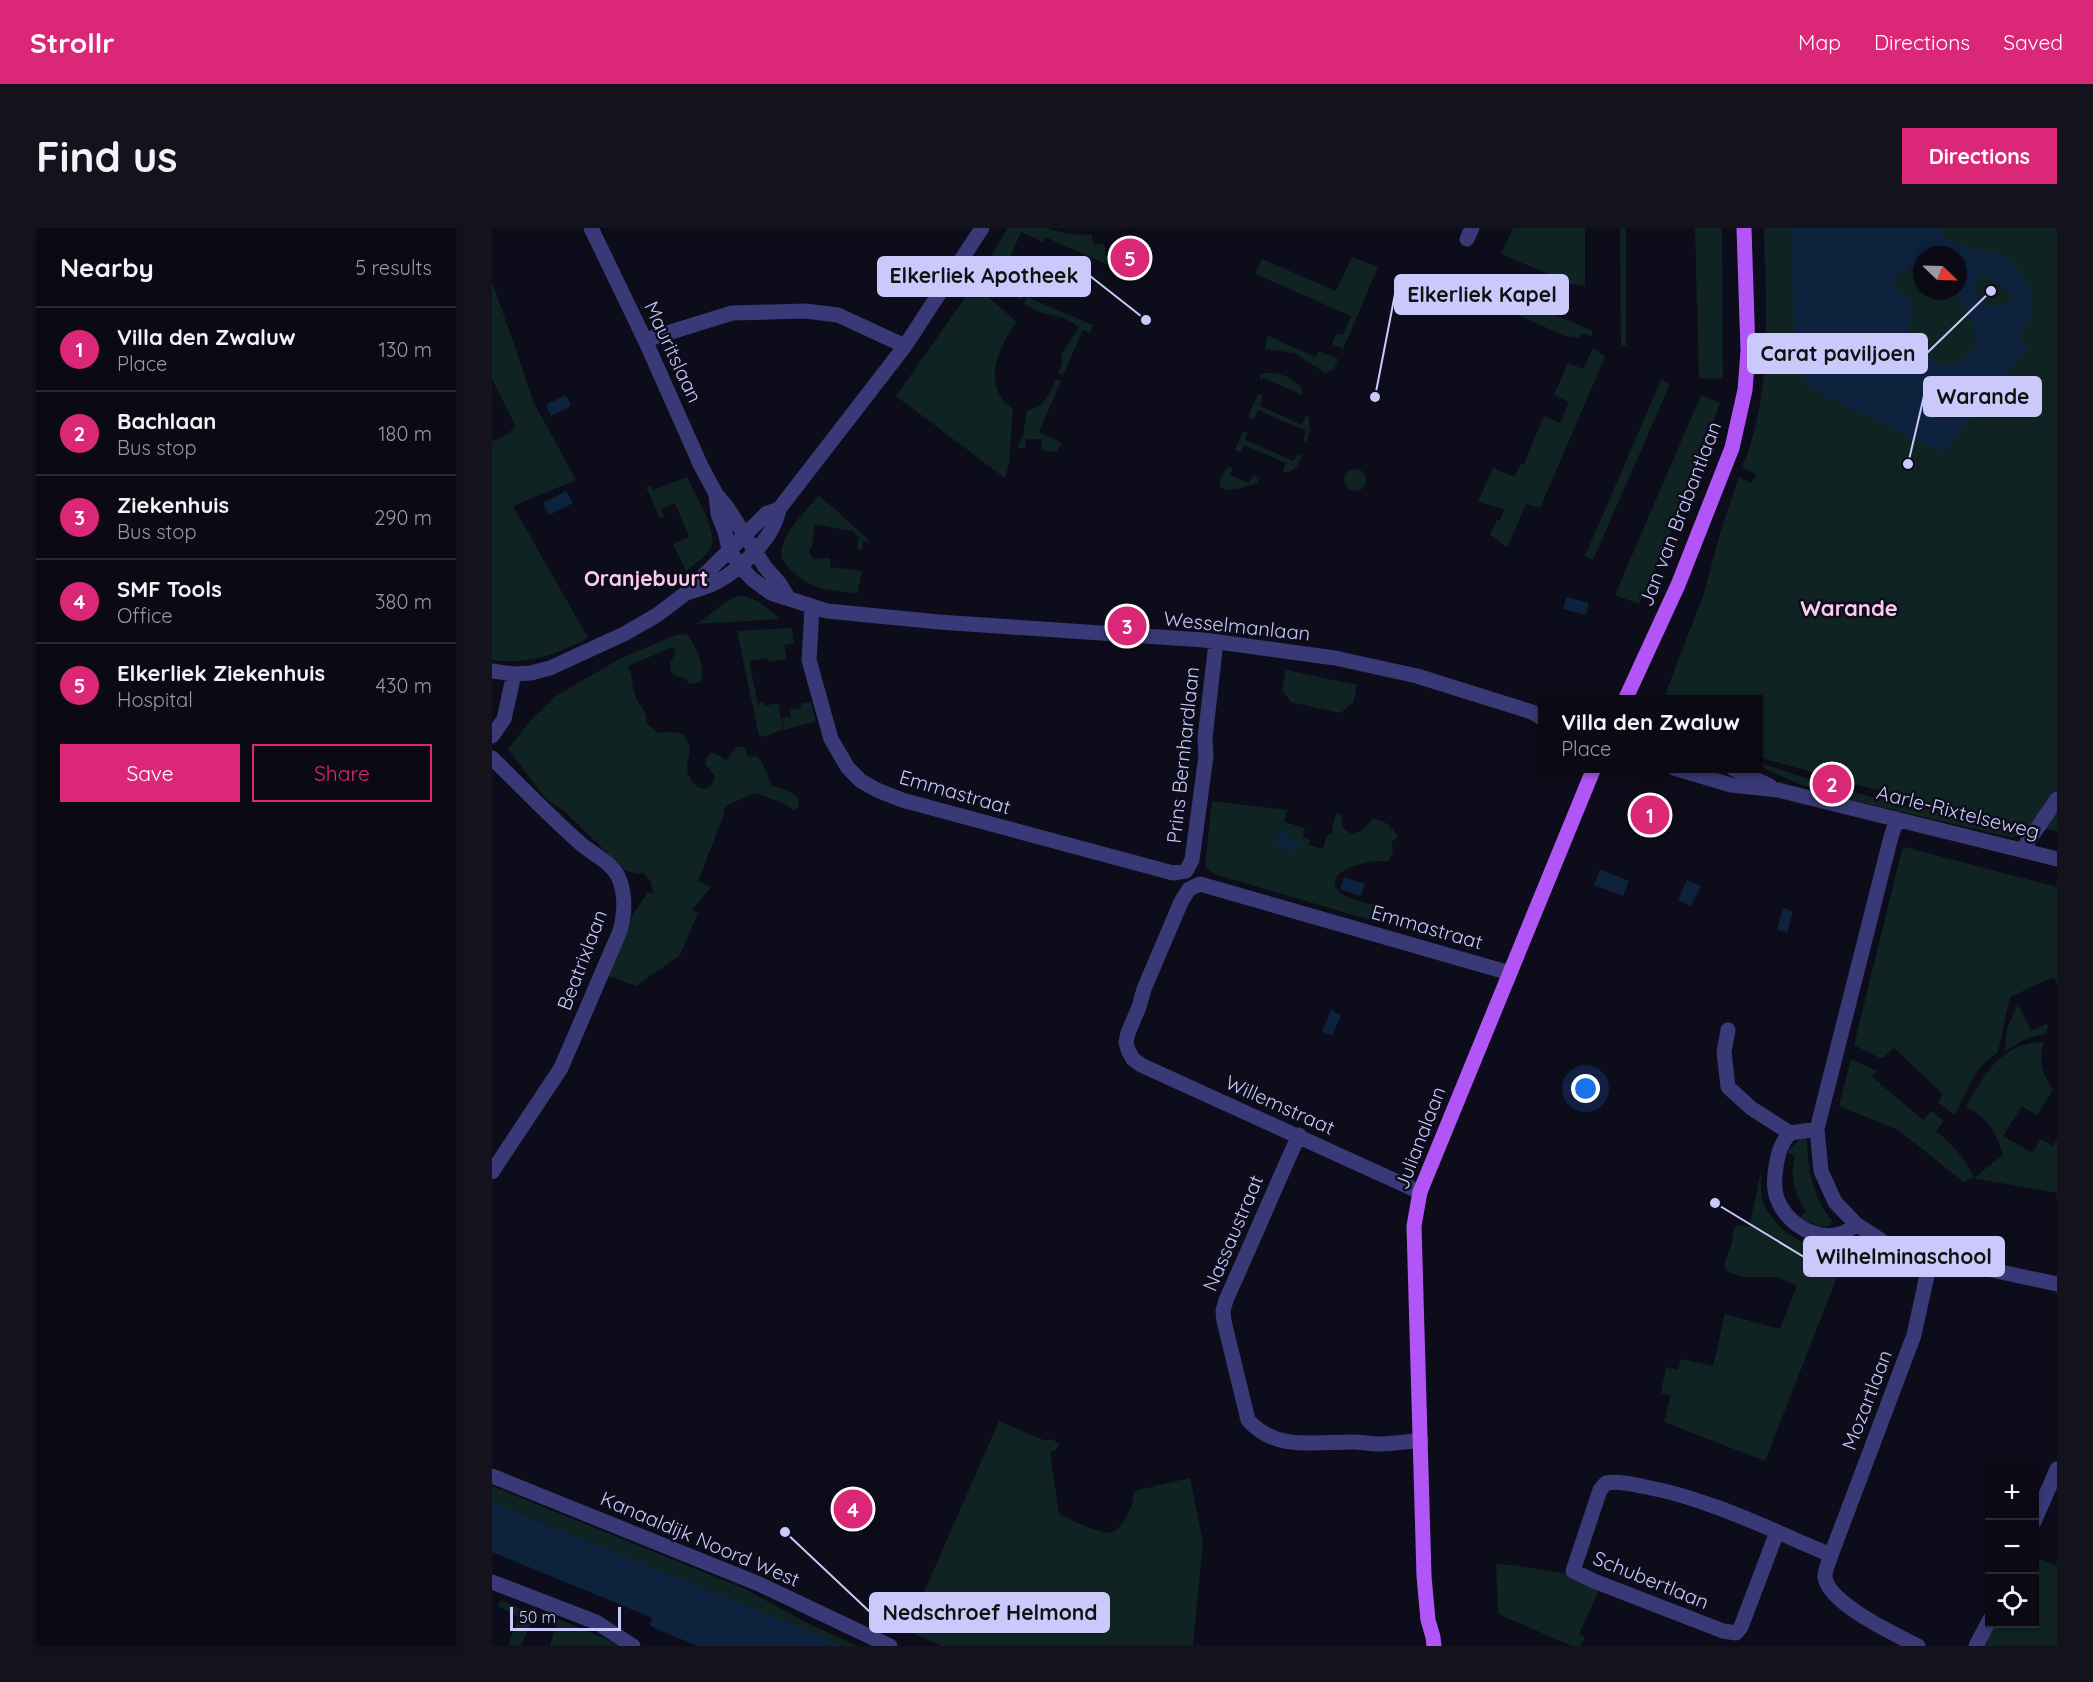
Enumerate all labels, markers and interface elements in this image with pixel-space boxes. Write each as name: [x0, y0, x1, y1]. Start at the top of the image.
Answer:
text: Strollr: [30, 25, 114, 60]
text: Map: [1798, 29, 1841, 55]
text: Directions: [1874, 29, 1970, 55]
text: Saved: [2003, 29, 2063, 55]
button: Directions: [1902, 128, 2057, 184]
text: Find us: [36, 130, 178, 183]
pin: 5: [1110, 236, 1150, 280]
north arrow: [1913, 246, 1967, 300]
text: Nearby: [60, 251, 154, 284]
text: 5 results: [355, 255, 432, 280]
callout: Elkerliek Apotheek: [878, 257, 1090, 296]
text: Elkerliek Apotheek: [890, 262, 1078, 288]
callout: Elkerliek Kapel: [1395, 275, 1568, 314]
text: Elkerliek Kapel: [1407, 281, 1557, 307]
street label: Mauritslaan: [639, 297, 708, 406]
text: Villa den Zwaluw: [117, 323, 296, 351]
callout: Carat paviljoen: [1748, 334, 1927, 373]
text: 1: [76, 337, 83, 362]
text: 130 m: [379, 337, 432, 362]
text: Carat paviljoen: [1761, 340, 1915, 366]
text: Place: [117, 351, 167, 376]
callout: Warande: [1924, 377, 2041, 416]
text: Warande: [1937, 383, 2029, 409]
text: Bachlaan: [117, 407, 216, 435]
street label: Jan van Brabantlaan: [1633, 418, 1726, 610]
text: 2: [74, 421, 85, 446]
text: 180 m: [378, 421, 432, 446]
text: Bus stop: [117, 435, 197, 460]
text: Ziekenhuis: [117, 491, 229, 519]
text: 3: [74, 505, 85, 530]
text: 290 m: [374, 505, 432, 530]
text: Bus stop: [117, 519, 197, 544]
district label: Oranjebuurt: [584, 565, 708, 591]
text: SMF Tools: [117, 575, 222, 603]
text: 4: [74, 589, 85, 614]
text: 380 m: [375, 589, 432, 614]
district label: Warande: [1800, 594, 1898, 622]
text: Office: [117, 603, 173, 628]
pin: 3: [1108, 604, 1146, 648]
street label: Wesselmanlaan: [1162, 605, 1312, 646]
text: Elkerliek Ziekenhuis: [117, 659, 325, 687]
street label: Prins Bernhardlaan: [1161, 665, 1204, 844]
text: 5: [74, 673, 85, 698]
text: 430 m: [375, 673, 432, 698]
text: Hospital: [117, 687, 193, 712]
popup: [1538, 695, 1763, 773]
text: Villa den Zwaluw: [1561, 708, 1740, 736]
text: Place: [1561, 736, 1611, 761]
button: Save: [60, 744, 240, 802]
button: Share: [252, 744, 432, 802]
pin: 2: [1812, 762, 1852, 806]
street label: Emmastraat: [897, 764, 1014, 819]
street label: Aarle-Rixtelseweg: [1874, 779, 2042, 844]
pin: 1: [1630, 792, 1670, 838]
street label: Emmastraat: [1369, 899, 1486, 954]
street label: Beatrixlaan: [551, 906, 612, 1014]
street label: Willemstraat: [1222, 1069, 1339, 1140]
your location: [1571, 1074, 1600, 1103]
street label: Julianalaan: [1388, 1083, 1451, 1193]
street label: Nassaustraat: [1197, 1171, 1268, 1295]
callout: Wilhelminaschool: [1804, 1237, 2004, 1276]
text: Wilhelminaschool: [1816, 1243, 1992, 1269]
street label: Mozartlaan: [1836, 1346, 1897, 1453]
map controls: [1985, 1466, 2039, 1628]
button: +: [1985, 1466, 2039, 1520]
street label: Kanaaldijk Noord West: [597, 1485, 804, 1592]
pin: 4: [834, 1486, 872, 1532]
button: −: [1985, 1520, 2039, 1574]
street label: Schubertlaan: [1590, 1545, 1713, 1614]
button: locate: [1985, 1574, 2039, 1628]
callout: Nedschroef Helmond: [870, 1593, 1109, 1632]
text: Nedschroef Helmond: [883, 1599, 1097, 1625]
scale bar: [510, 1604, 621, 1632]
text: 50 m: [519, 1607, 556, 1627]

